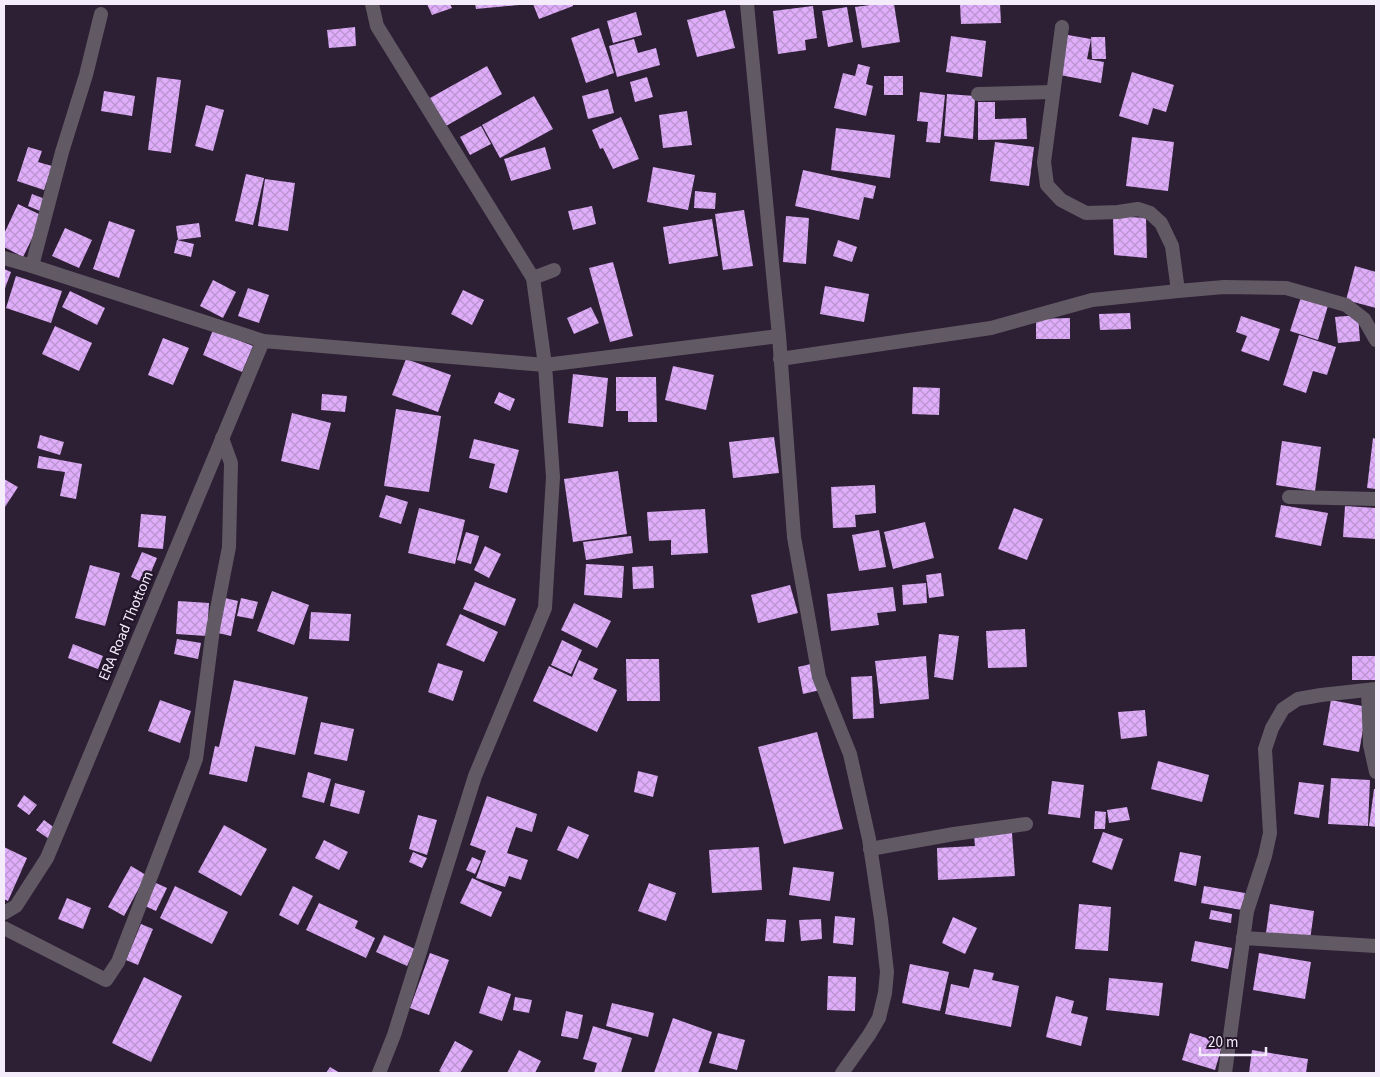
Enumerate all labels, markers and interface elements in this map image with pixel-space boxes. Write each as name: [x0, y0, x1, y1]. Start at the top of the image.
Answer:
street label: ERA Road Thottom: [93, 568, 159, 684]
scale bar: [1200, 1024, 1266, 1056]
text: 20 m: [1208, 1032, 1238, 1053]

